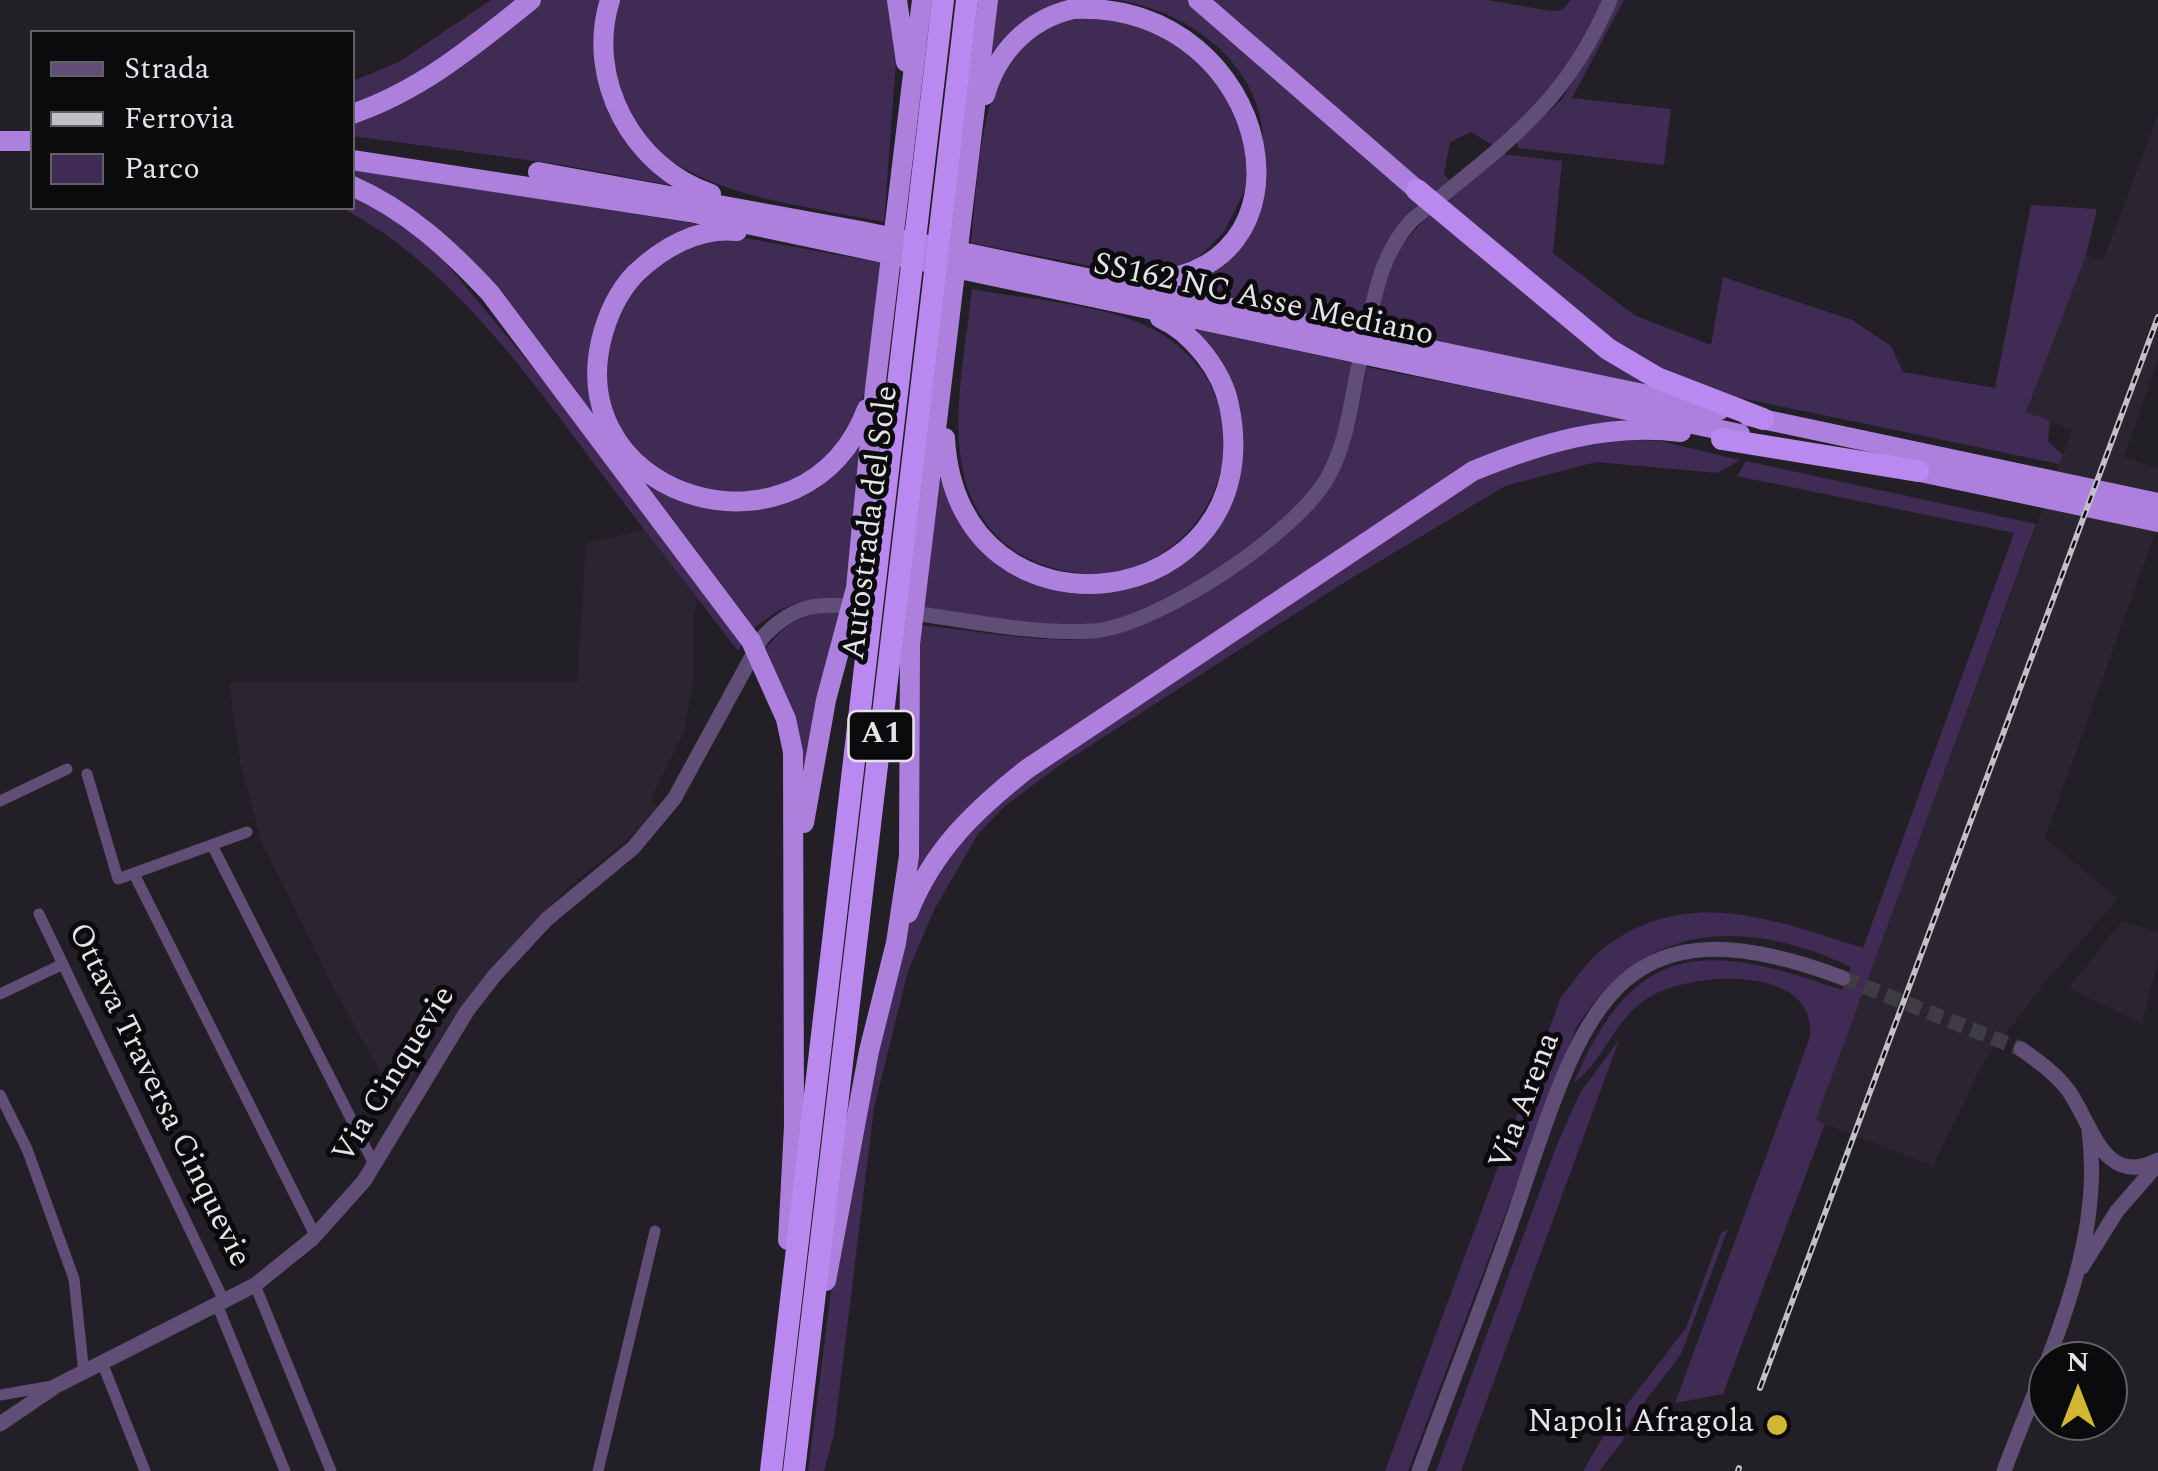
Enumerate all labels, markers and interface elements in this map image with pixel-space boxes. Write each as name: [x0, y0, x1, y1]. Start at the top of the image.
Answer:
legend: [30, 30, 355, 210]
text: Strada: [124, 46, 209, 92]
text: Ferrovia: [124, 96, 235, 142]
text: Parco: [124, 146, 200, 192]
street label: SS162 NC Asse Mediano: [1089, 247, 1437, 357]
street label: Autostrada del Sole: [837, 384, 909, 662]
road number: A1: [848, 711, 914, 761]
street label: Ottava Traversa Cinquevie: [57, 918, 257, 1274]
street label: Via Cinquevie: [326, 980, 466, 1172]
street label: Via Arena: [1483, 1028, 1571, 1176]
north arrow: [2028, 1341, 2128, 1441]
text: N: [2067, 1341, 2089, 1384]
place label: Napoli Afragola: [1528, 1406, 1754, 1444]
marker: Napoli Afragola: [1764, 1412, 1790, 1438]

